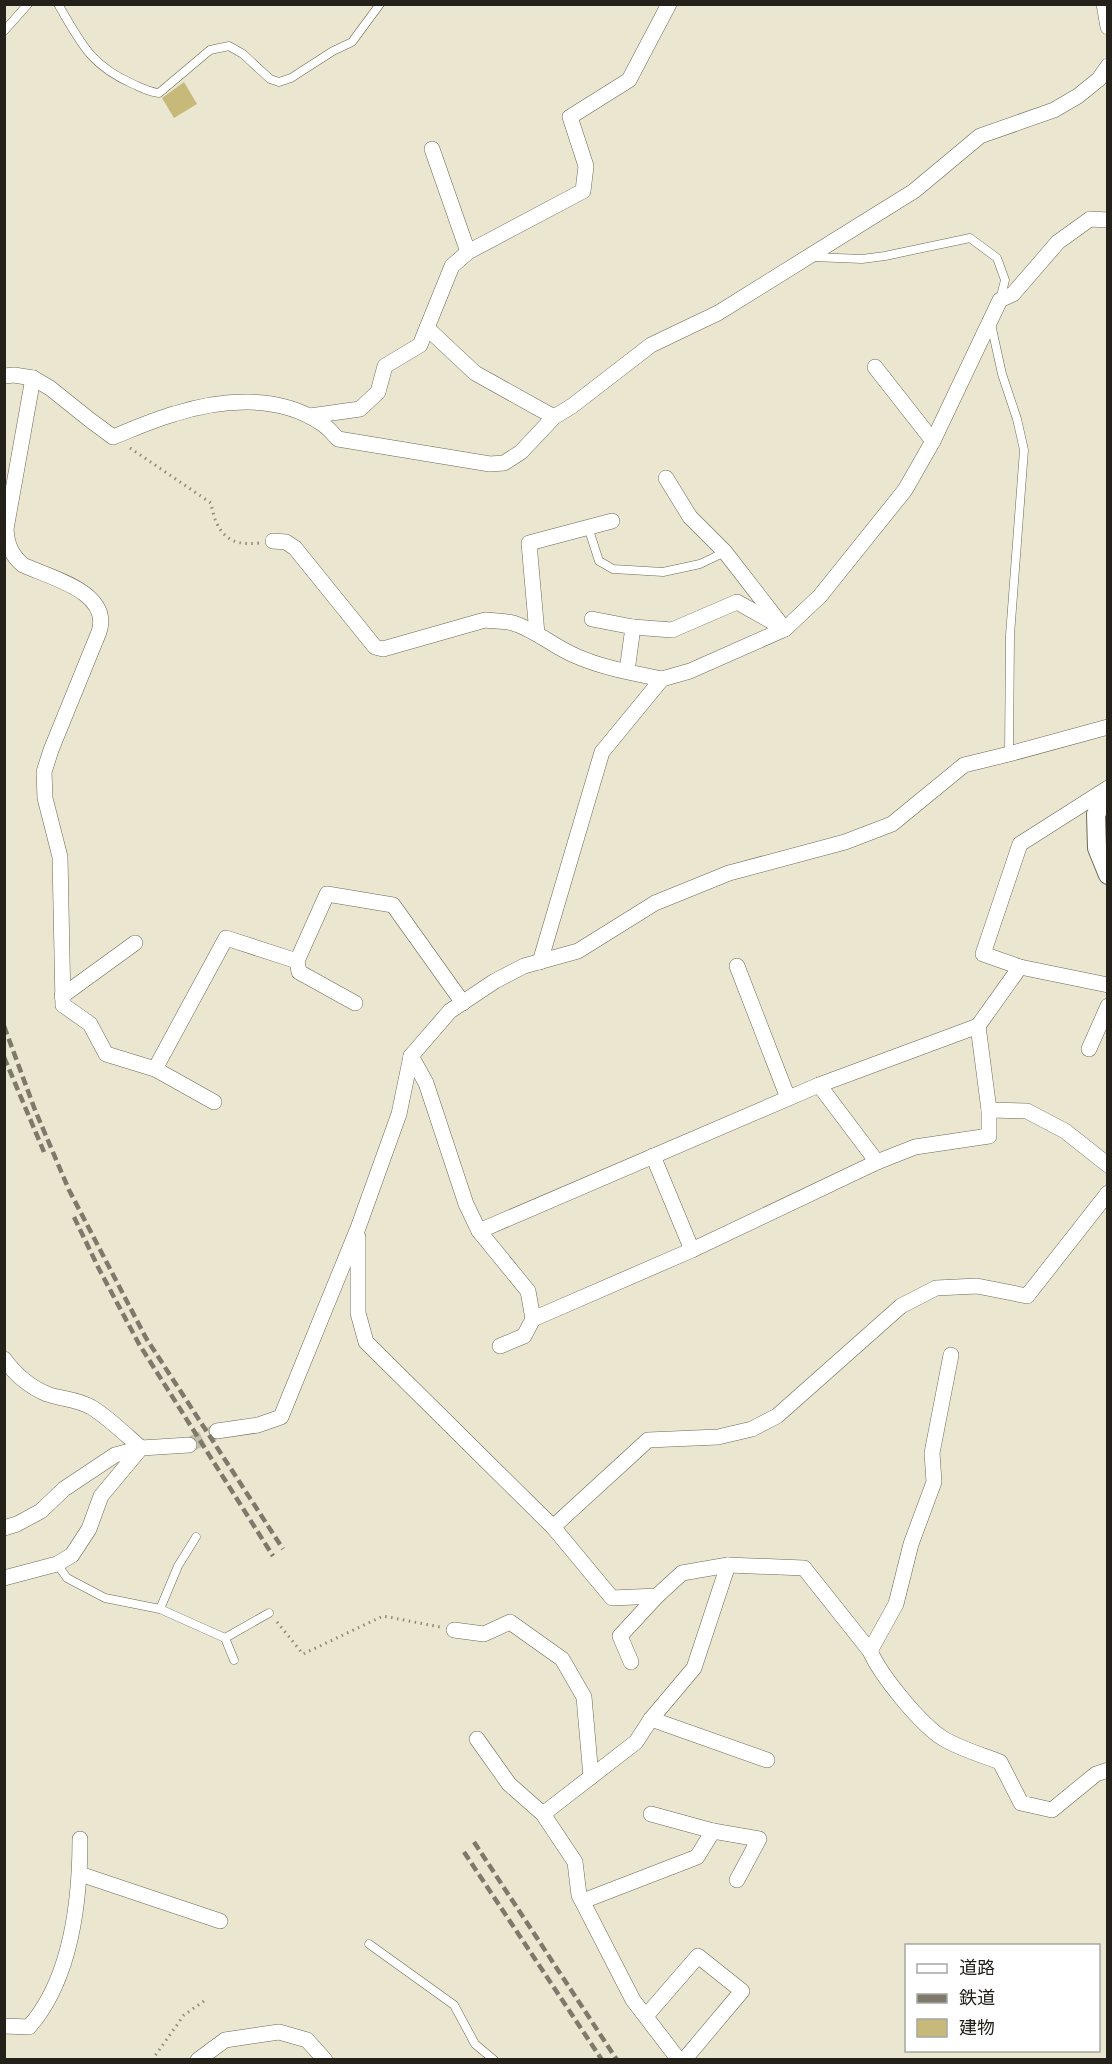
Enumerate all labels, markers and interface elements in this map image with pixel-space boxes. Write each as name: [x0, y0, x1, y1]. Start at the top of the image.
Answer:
legend: [905, 1944, 1100, 2052]
text: 道路: [959, 1957, 995, 1978]
text: 鉄道: [959, 1987, 995, 2008]
text: 建物: [959, 2017, 995, 2038]

